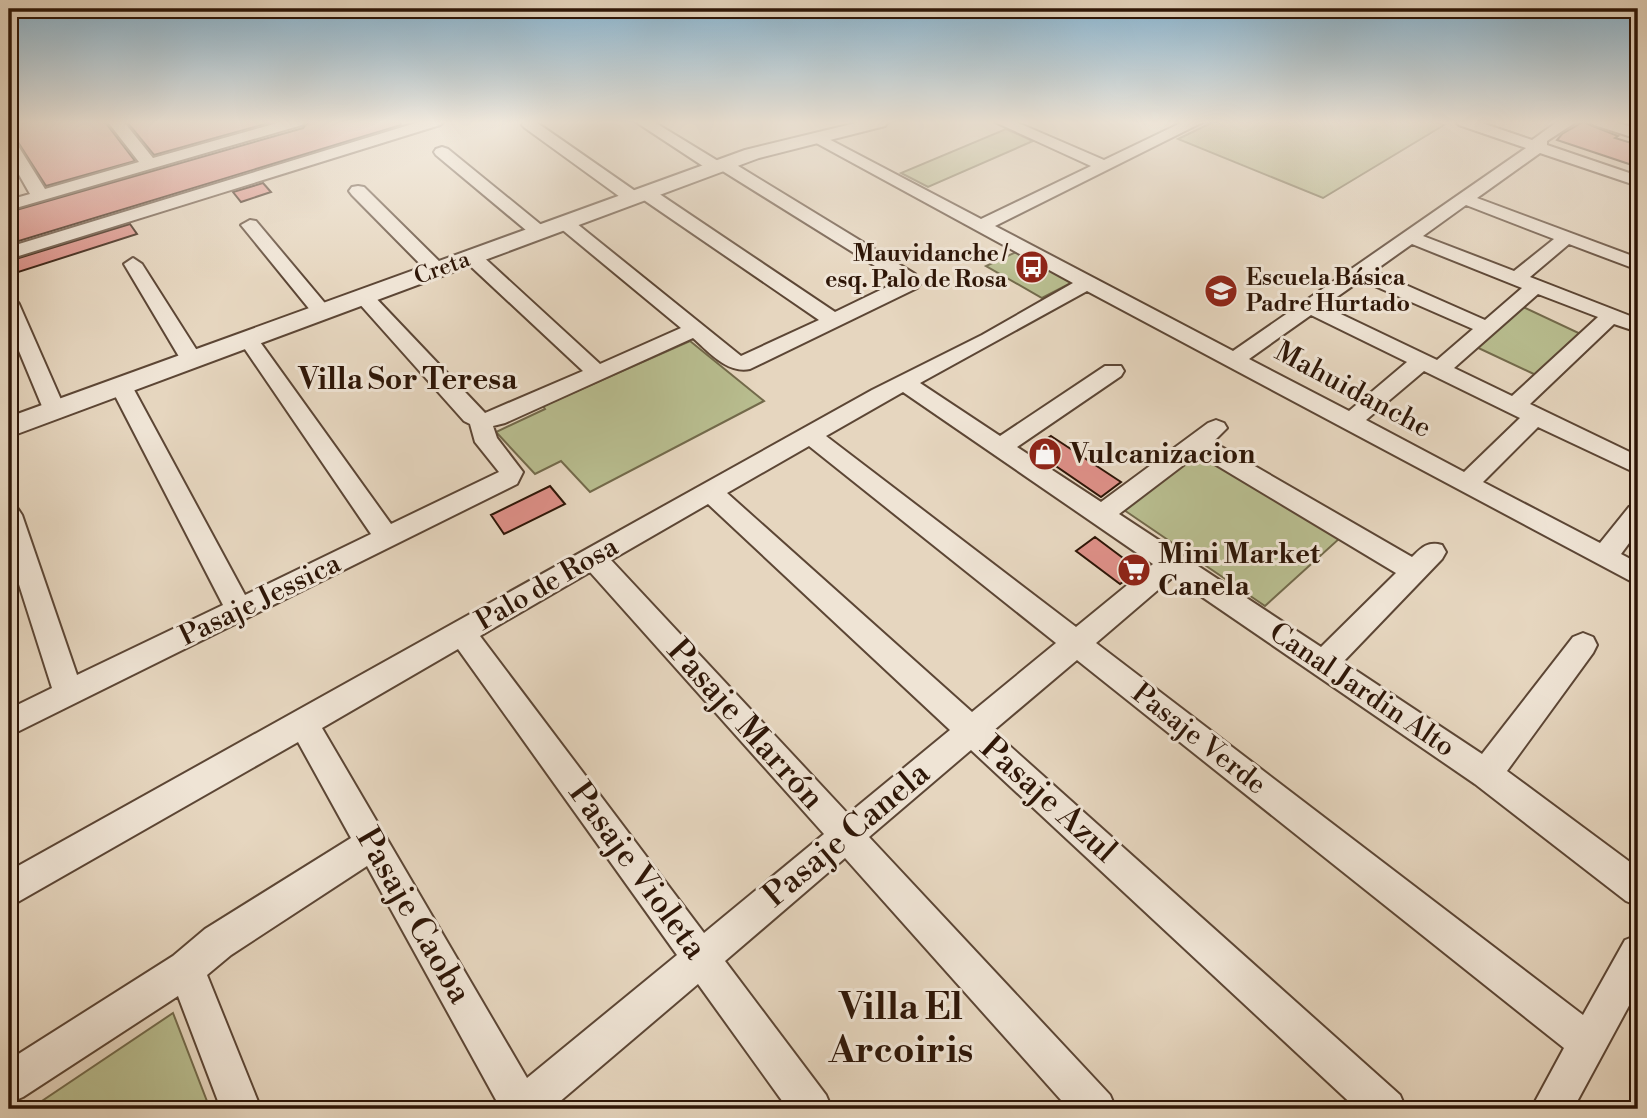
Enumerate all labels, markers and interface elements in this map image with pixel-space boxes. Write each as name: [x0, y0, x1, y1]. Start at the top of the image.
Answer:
place label: Mauvidanche / esq. Palo de Rosa: [825, 240, 1009, 294]
street label: Creta: [410, 245, 474, 291]
bus stop icon: Mauvidanche / esq. Palo de Rosa: [1013, 248, 1051, 286]
place label: Escuela Básica Padre Hurtado: [1246, 264, 1410, 318]
school or university icon: Escuela Básica Padre Hurtado: [1202, 272, 1240, 310]
street label: Mahuidanche: [1269, 334, 1437, 446]
district label: Villa Sor Teresa: [298, 361, 518, 399]
shop icon: Vulcanizacion: [1026, 435, 1064, 473]
place label: Vulcanizacion: [1069, 437, 1255, 472]
street label: Palo de Rosa: [470, 529, 625, 639]
place label: Mini Market Canela: [1158, 537, 1321, 604]
street label: Pasaje Jessica: [173, 545, 347, 654]
supermarket icon: Mini Market Canela: [1115, 551, 1153, 589]
street label: Canal Jardin Alto: [1262, 615, 1462, 765]
street label: Pasaje Marrón: [658, 631, 833, 819]
street label: Pasaje Verde: [1125, 676, 1273, 802]
street label: Pasaje Azul: [971, 728, 1125, 872]
street label: Pasaje Canela: [755, 753, 939, 917]
street label: Pasaje Violeta: [559, 774, 715, 968]
street label: Pasaje Caoba: [346, 821, 480, 1011]
district label: Villa El Arcoiris: [828, 985, 973, 1074]

